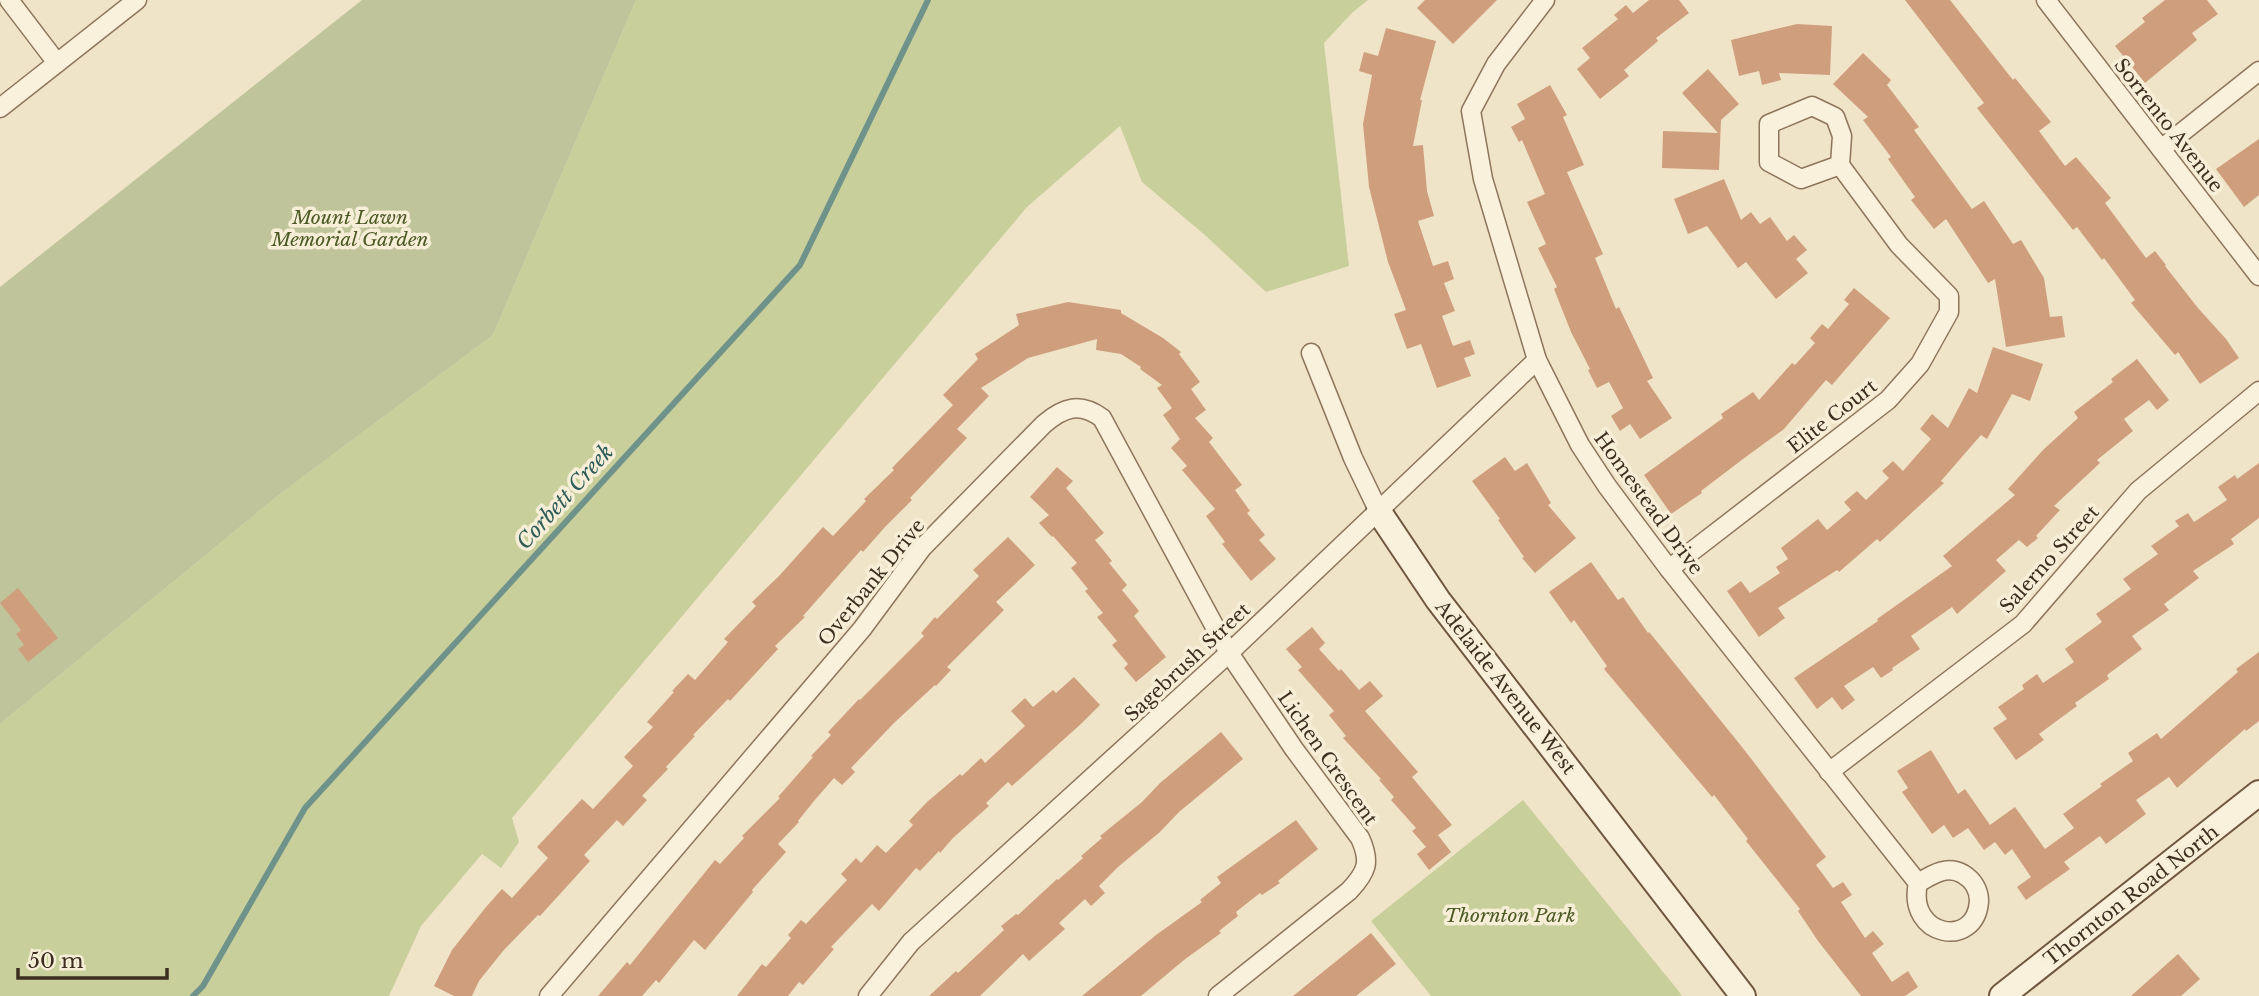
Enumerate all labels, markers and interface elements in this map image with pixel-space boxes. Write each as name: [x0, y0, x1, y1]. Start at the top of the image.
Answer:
street label: Sorrento Avenue: [2109, 54, 2228, 197]
park label: Mount Lawn Memorial Garden: [271, 206, 429, 251]
street label: Elite Court: [1783, 374, 1882, 458]
street label: Homestead Drive: [1589, 428, 1708, 579]
water label: Corbett Creek: [511, 439, 619, 555]
street label: Salerno Street: [1995, 500, 2104, 618]
street label: Overbank Drive: [813, 514, 930, 650]
street label: Adelaide Avenue West: [1430, 595, 1581, 779]
street label: Sagebrush Street: [1120, 598, 1256, 727]
street label: Lichen Crescent: [1273, 687, 1383, 830]
street label: Thornton Road North: [2039, 820, 2223, 971]
park label: Thornton Park: [1445, 904, 1576, 927]
scale bar: [18, 936, 166, 980]
text: 50 m: [28, 948, 84, 974]

